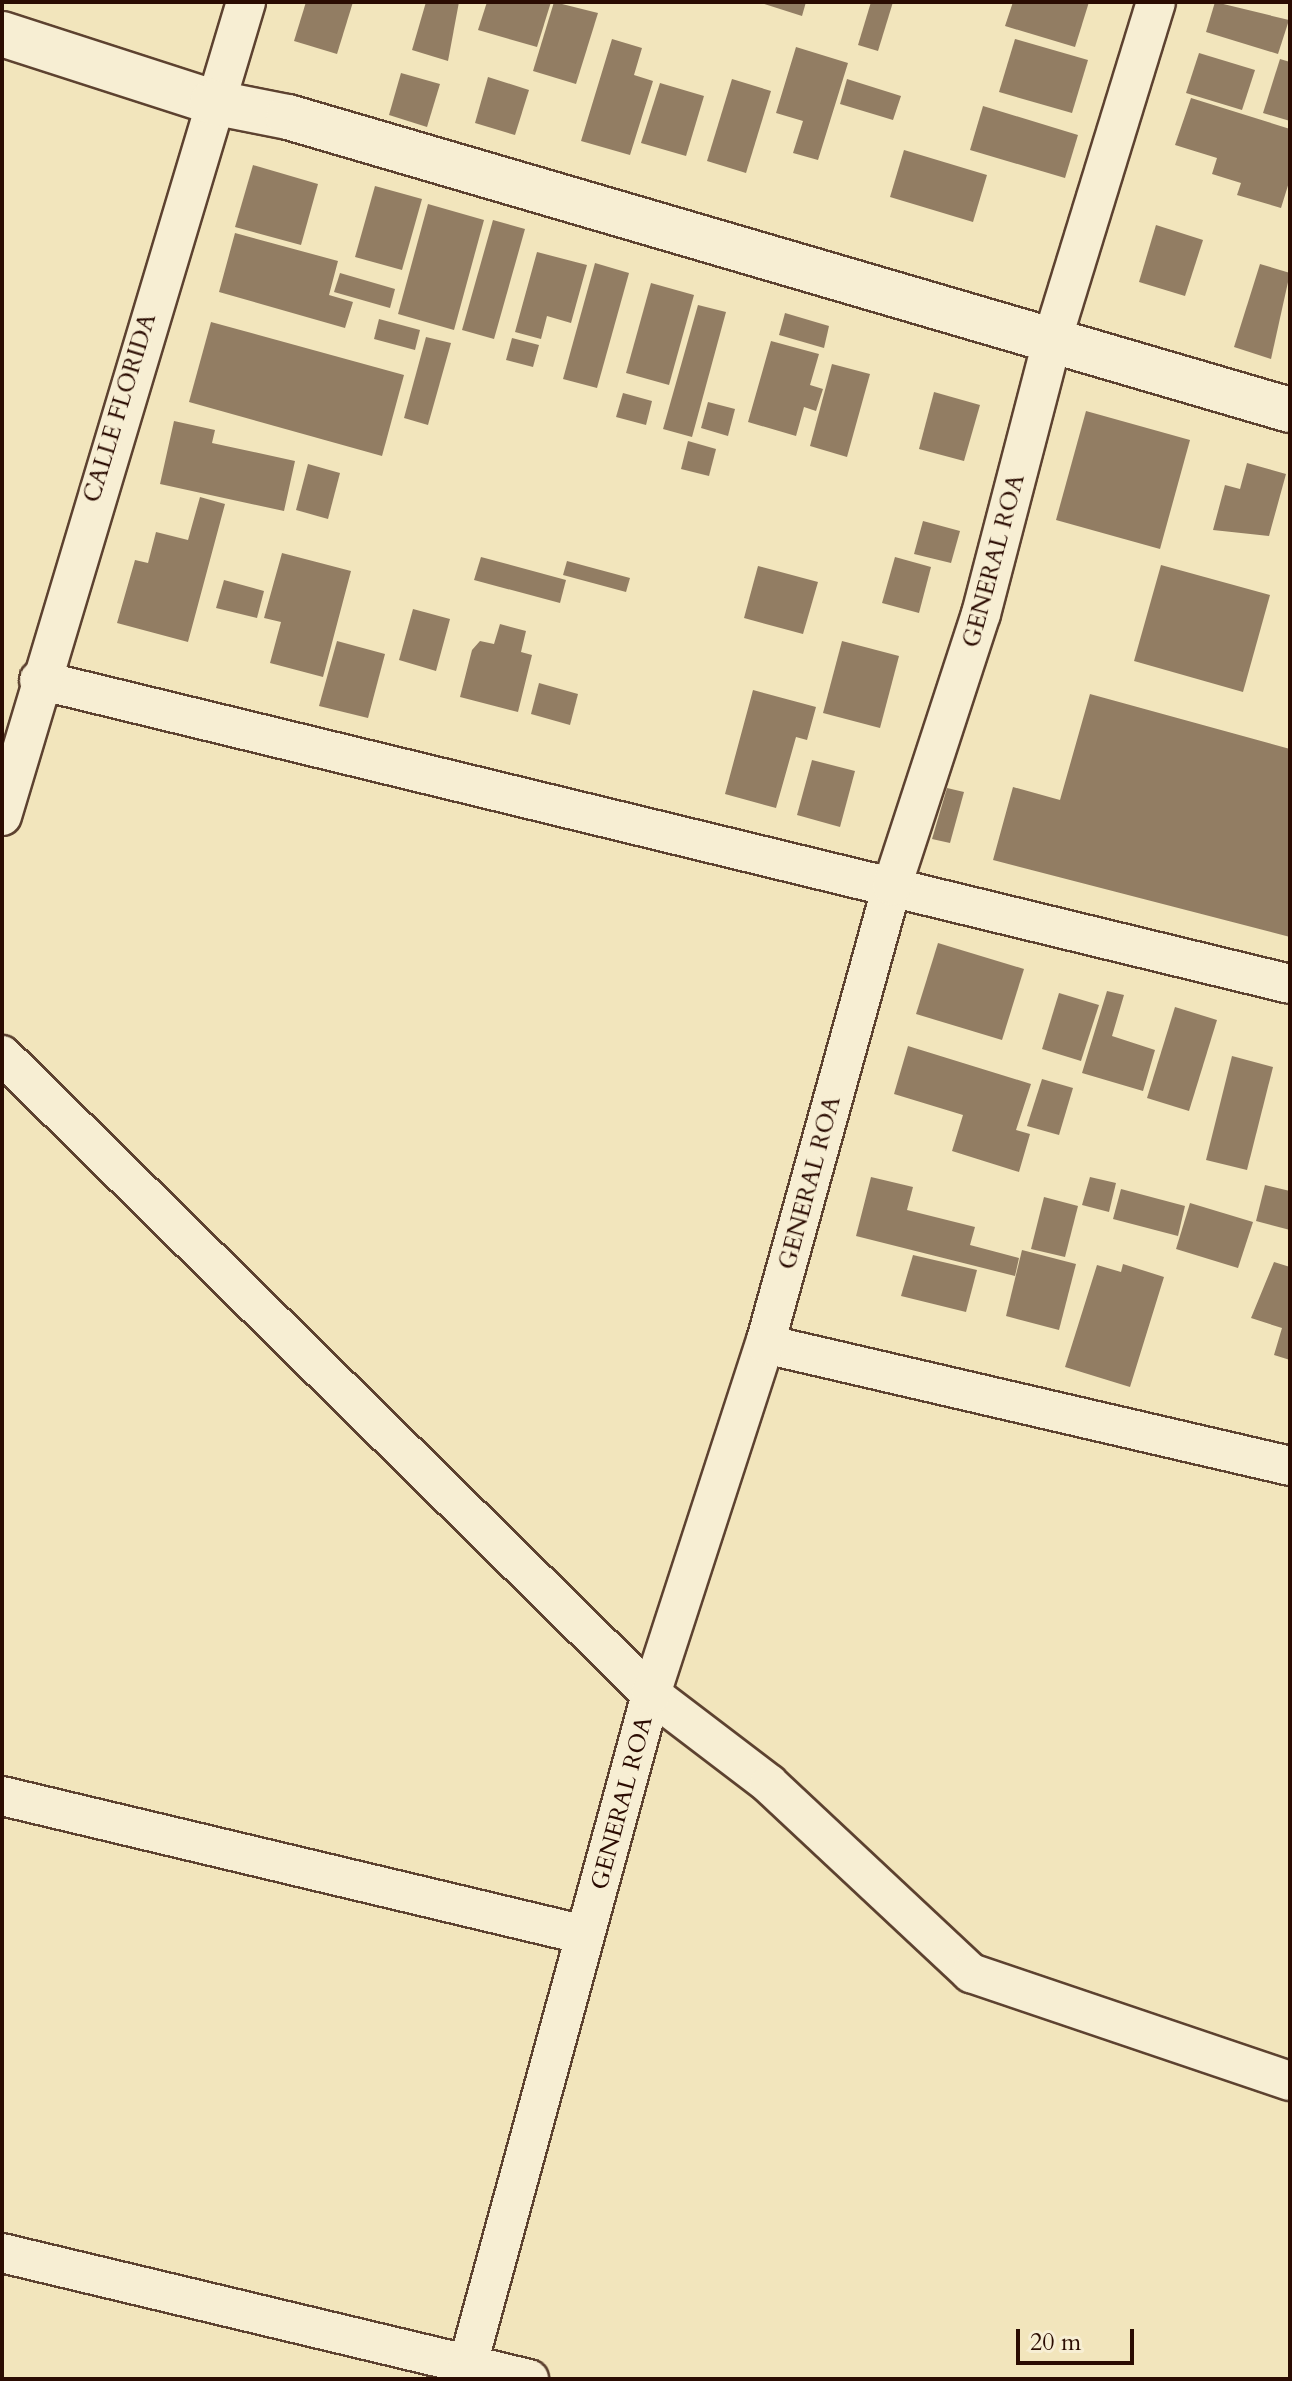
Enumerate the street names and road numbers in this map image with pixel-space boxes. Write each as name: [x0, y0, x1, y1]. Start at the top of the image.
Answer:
street label: CALLE FLORIDA: [78, 310, 162, 506]
street label: GENERAL ROA: [957, 471, 1031, 651]
street label: GENERAL ROA: [773, 1093, 847, 1273]
street label: GENERAL ROA: [585, 1713, 659, 1893]

